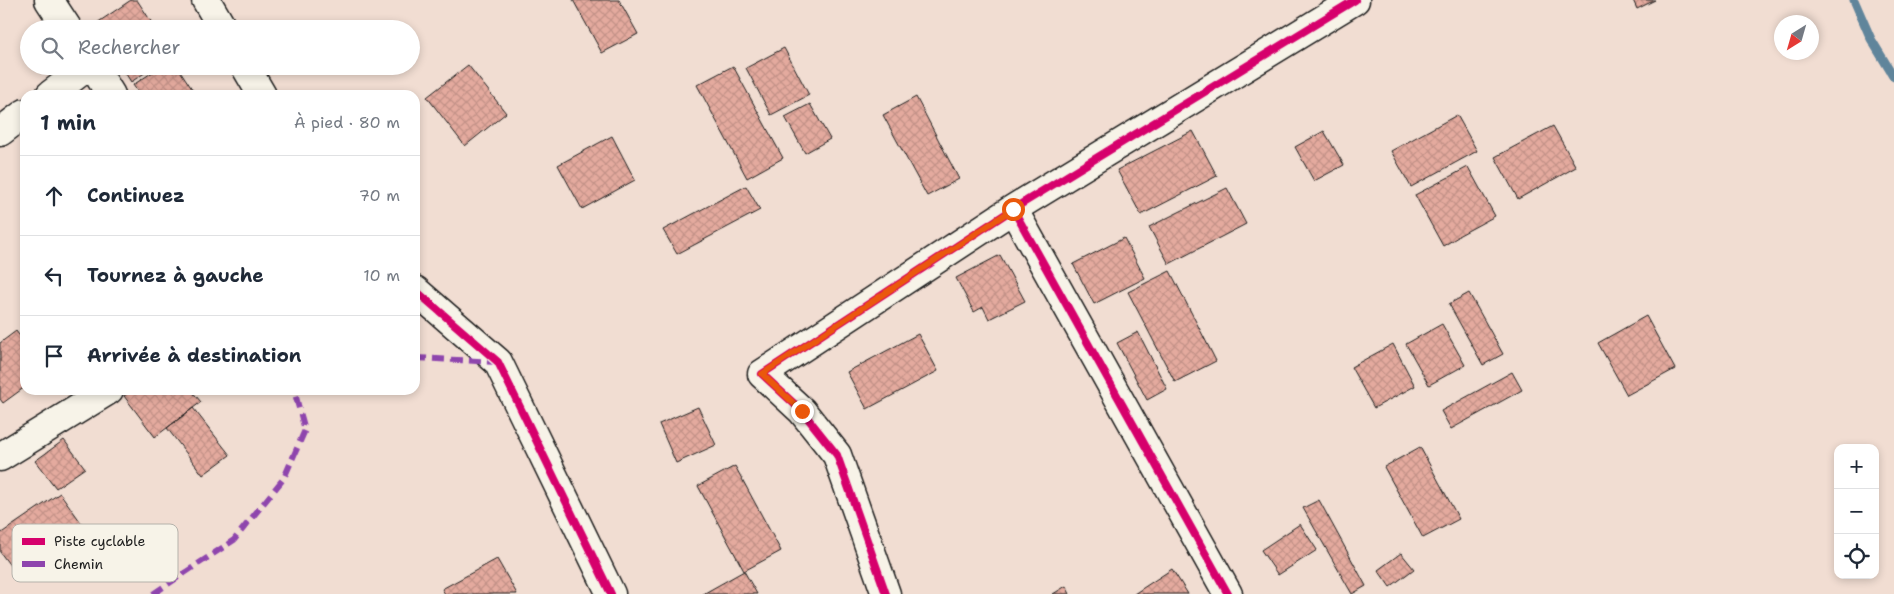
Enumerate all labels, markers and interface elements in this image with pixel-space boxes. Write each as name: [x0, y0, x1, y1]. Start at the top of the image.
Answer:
north arrow: [1774, 15, 1819, 60]
search box: [20, 20, 420, 75]
icon: search: [38, 34, 66, 62]
text: Rechercher: [78, 35, 181, 60]
text: 1 min: [40, 109, 96, 137]
text: À pied · 80 m: [294, 112, 400, 133]
icon: ahead: [40, 182, 68, 210]
text: Continuez: [87, 183, 185, 208]
text: 70 m: [359, 185, 400, 206]
route start: [1002, 198, 1025, 221]
icon: left: [40, 262, 68, 290]
text: Tournez à gauche: [87, 263, 264, 288]
text: 10 m: [363, 265, 400, 286]
icon: arrive: [40, 342, 68, 370]
text: Arrivée à destination: [87, 343, 301, 368]
route end: [791, 400, 814, 423]
map controls: [1834, 444, 1879, 579]
button: +: [1834, 444, 1879, 489]
button: −: [1834, 489, 1879, 534]
legend: [12, 524, 178, 582]
text: Piste cyclable: [54, 532, 145, 550]
button: locate: [1834, 534, 1879, 579]
text: Chemin: [54, 555, 103, 573]

